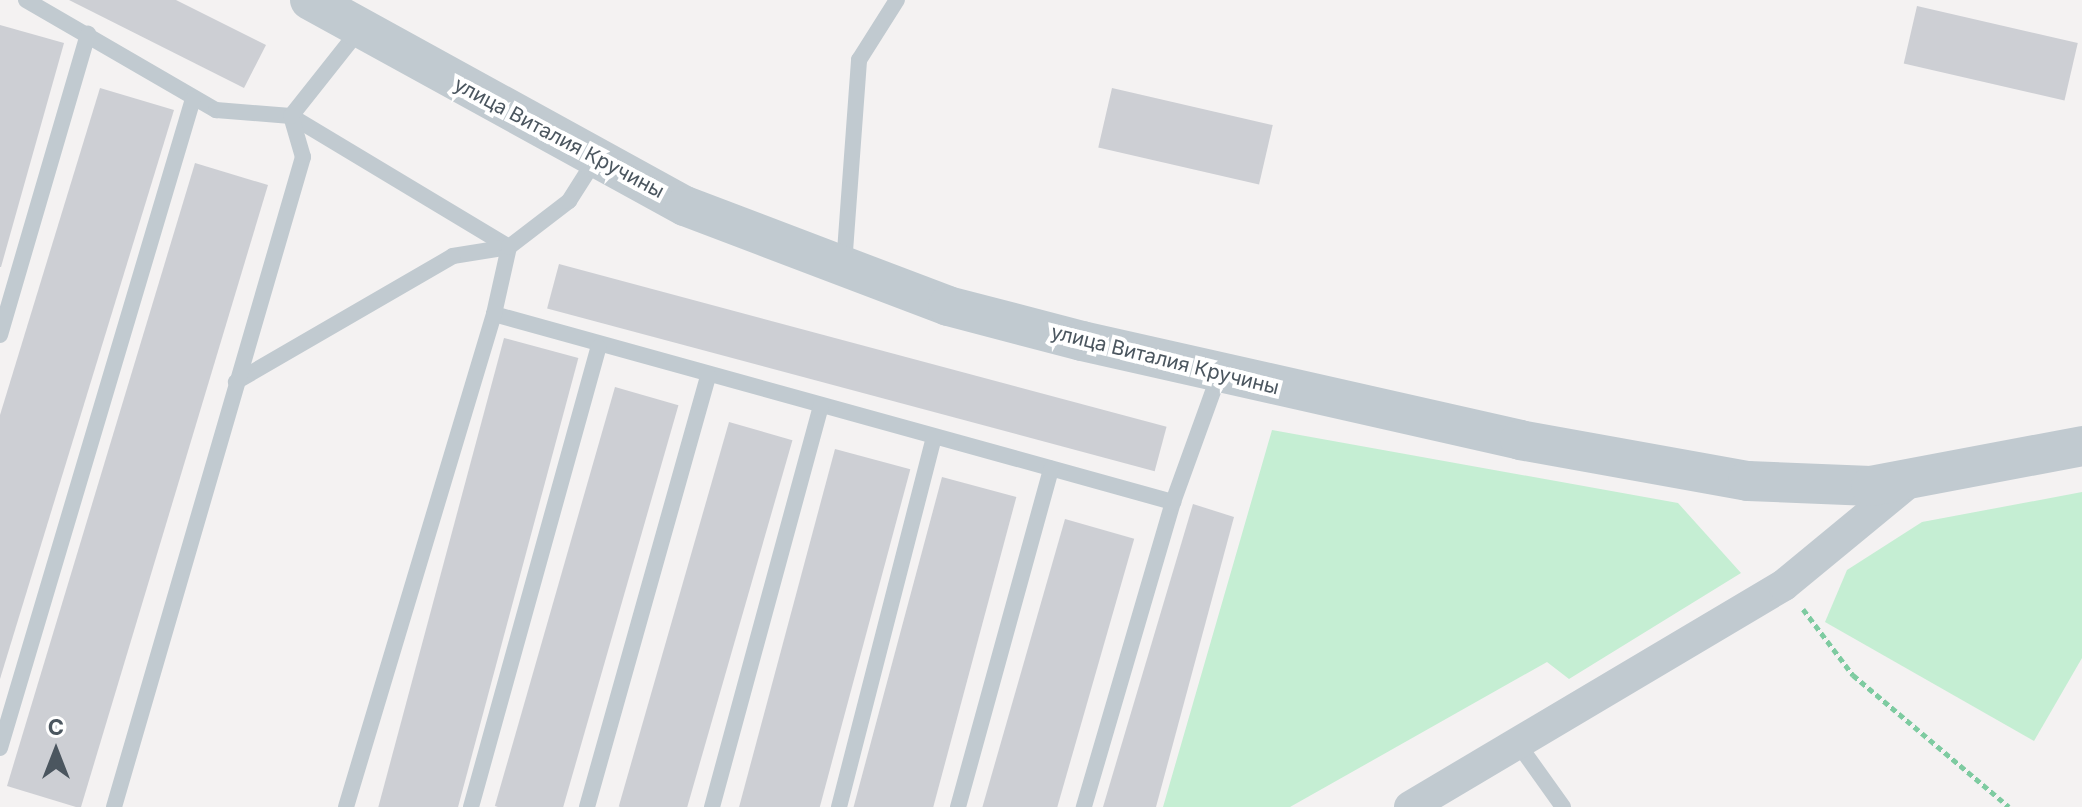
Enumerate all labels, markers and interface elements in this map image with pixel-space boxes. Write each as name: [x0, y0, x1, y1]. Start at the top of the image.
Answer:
street label: улица Виталия Кручины: [450, 72, 668, 204]
street label: улица Виталия Кручины: [1048, 320, 1282, 400]
north arrow: [16, 711, 96, 791]
text: С: [48, 714, 64, 740]

